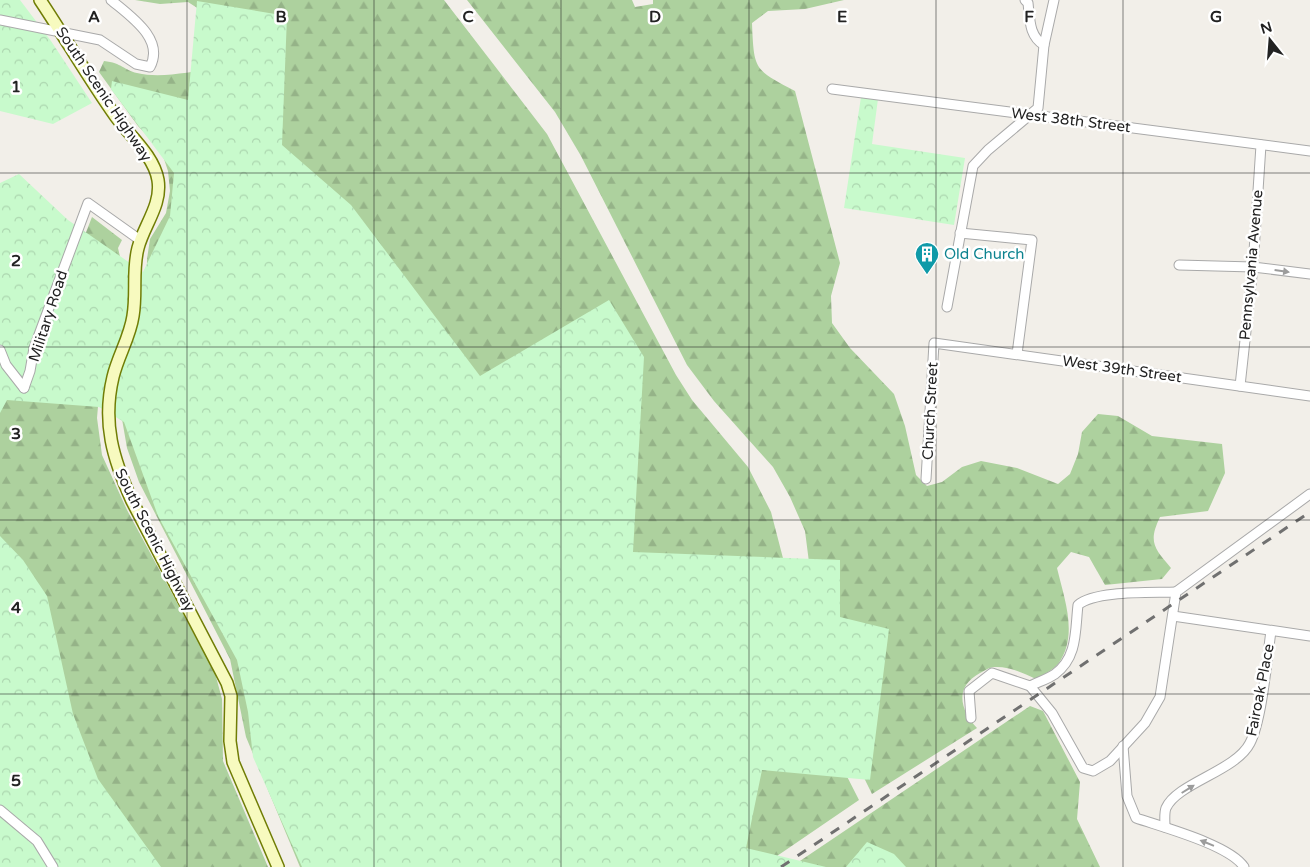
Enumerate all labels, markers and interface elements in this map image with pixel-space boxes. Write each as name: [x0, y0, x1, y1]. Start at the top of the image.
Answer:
text: A: [88, 7, 100, 27]
text: B: [275, 7, 287, 27]
text: C: [462, 7, 474, 27]
text: D: [649, 7, 661, 27]
text: E: [837, 7, 847, 27]
text: F: [1024, 7, 1034, 27]
text: G: [1210, 7, 1222, 27]
north arrow: [1245, 15, 1295, 65]
text: N: [1258, 18, 1274, 38]
street label: South Scenic Highway: [52, 23, 156, 165]
text: 1: [11, 77, 21, 97]
street label: West 38th Street: [1010, 104, 1132, 136]
street label: Pennsylvania Avenue: [1235, 189, 1267, 341]
building icon: Old Church: [914, 241, 940, 275]
place label: Old Church: [944, 245, 1024, 263]
text: 2: [11, 251, 21, 271]
one-way arrow: [1274, 267, 1290, 275]
street label: Military Road: [25, 268, 71, 364]
street label: West 39th Street: [1061, 352, 1183, 386]
street label: Church Street: [918, 361, 942, 460]
text: 3: [11, 424, 21, 444]
street label: South Scenic Highway: [111, 465, 199, 615]
text: 4: [11, 598, 21, 618]
street label: Fairoak Place: [1242, 642, 1278, 738]
text: 5: [11, 771, 21, 791]
one-way arrow: [1181, 784, 1194, 794]
one-way arrow: [1200, 839, 1214, 847]

